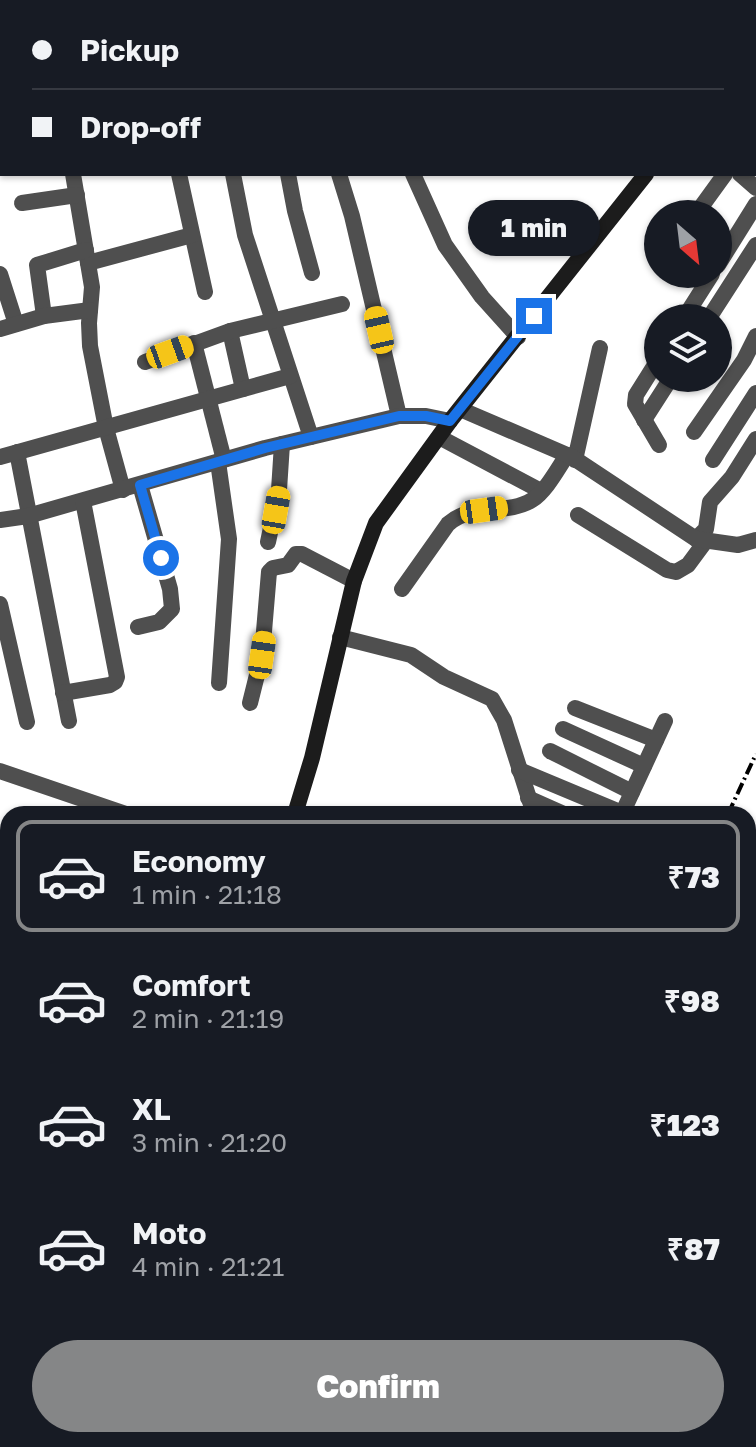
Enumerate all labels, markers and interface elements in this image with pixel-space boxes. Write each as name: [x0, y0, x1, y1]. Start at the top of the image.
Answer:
text: Pickup: [80, 32, 179, 68]
text: Drop-off: [80, 109, 201, 145]
callout: 1 min: [468, 200, 600, 256]
north arrow: [644, 200, 732, 288]
map controls: [644, 200, 732, 392]
text: 1 min: [501, 212, 567, 243]
route end: [516, 298, 552, 334]
car: [362, 304, 396, 356]
button: layers: [644, 304, 732, 392]
car: [143, 333, 197, 371]
car: [260, 484, 292, 536]
car: [459, 495, 509, 525]
route start: [143, 540, 179, 576]
car: [247, 630, 277, 680]
icon: car: [36, 840, 108, 912]
text: Economy: [132, 843, 266, 879]
text: ₹73: [668, 859, 720, 895]
text: 1 min · 21:18: [132, 879, 282, 910]
icon: car: [36, 964, 108, 1036]
text: Comfort: [132, 967, 251, 1003]
text: ₹98: [664, 983, 720, 1019]
text: 2 min · 21:19: [132, 1003, 284, 1034]
icon: car: [36, 1088, 108, 1160]
text: XL: [132, 1091, 171, 1127]
text: ₹123: [650, 1107, 720, 1143]
text: 3 min · 21:20: [132, 1127, 287, 1158]
icon: car: [36, 1212, 108, 1284]
text: Moto: [132, 1215, 207, 1251]
text: ₹87: [667, 1231, 720, 1267]
text: 4 min · 21:21: [132, 1251, 284, 1282]
button: Confirm: [32, 1340, 724, 1432]

